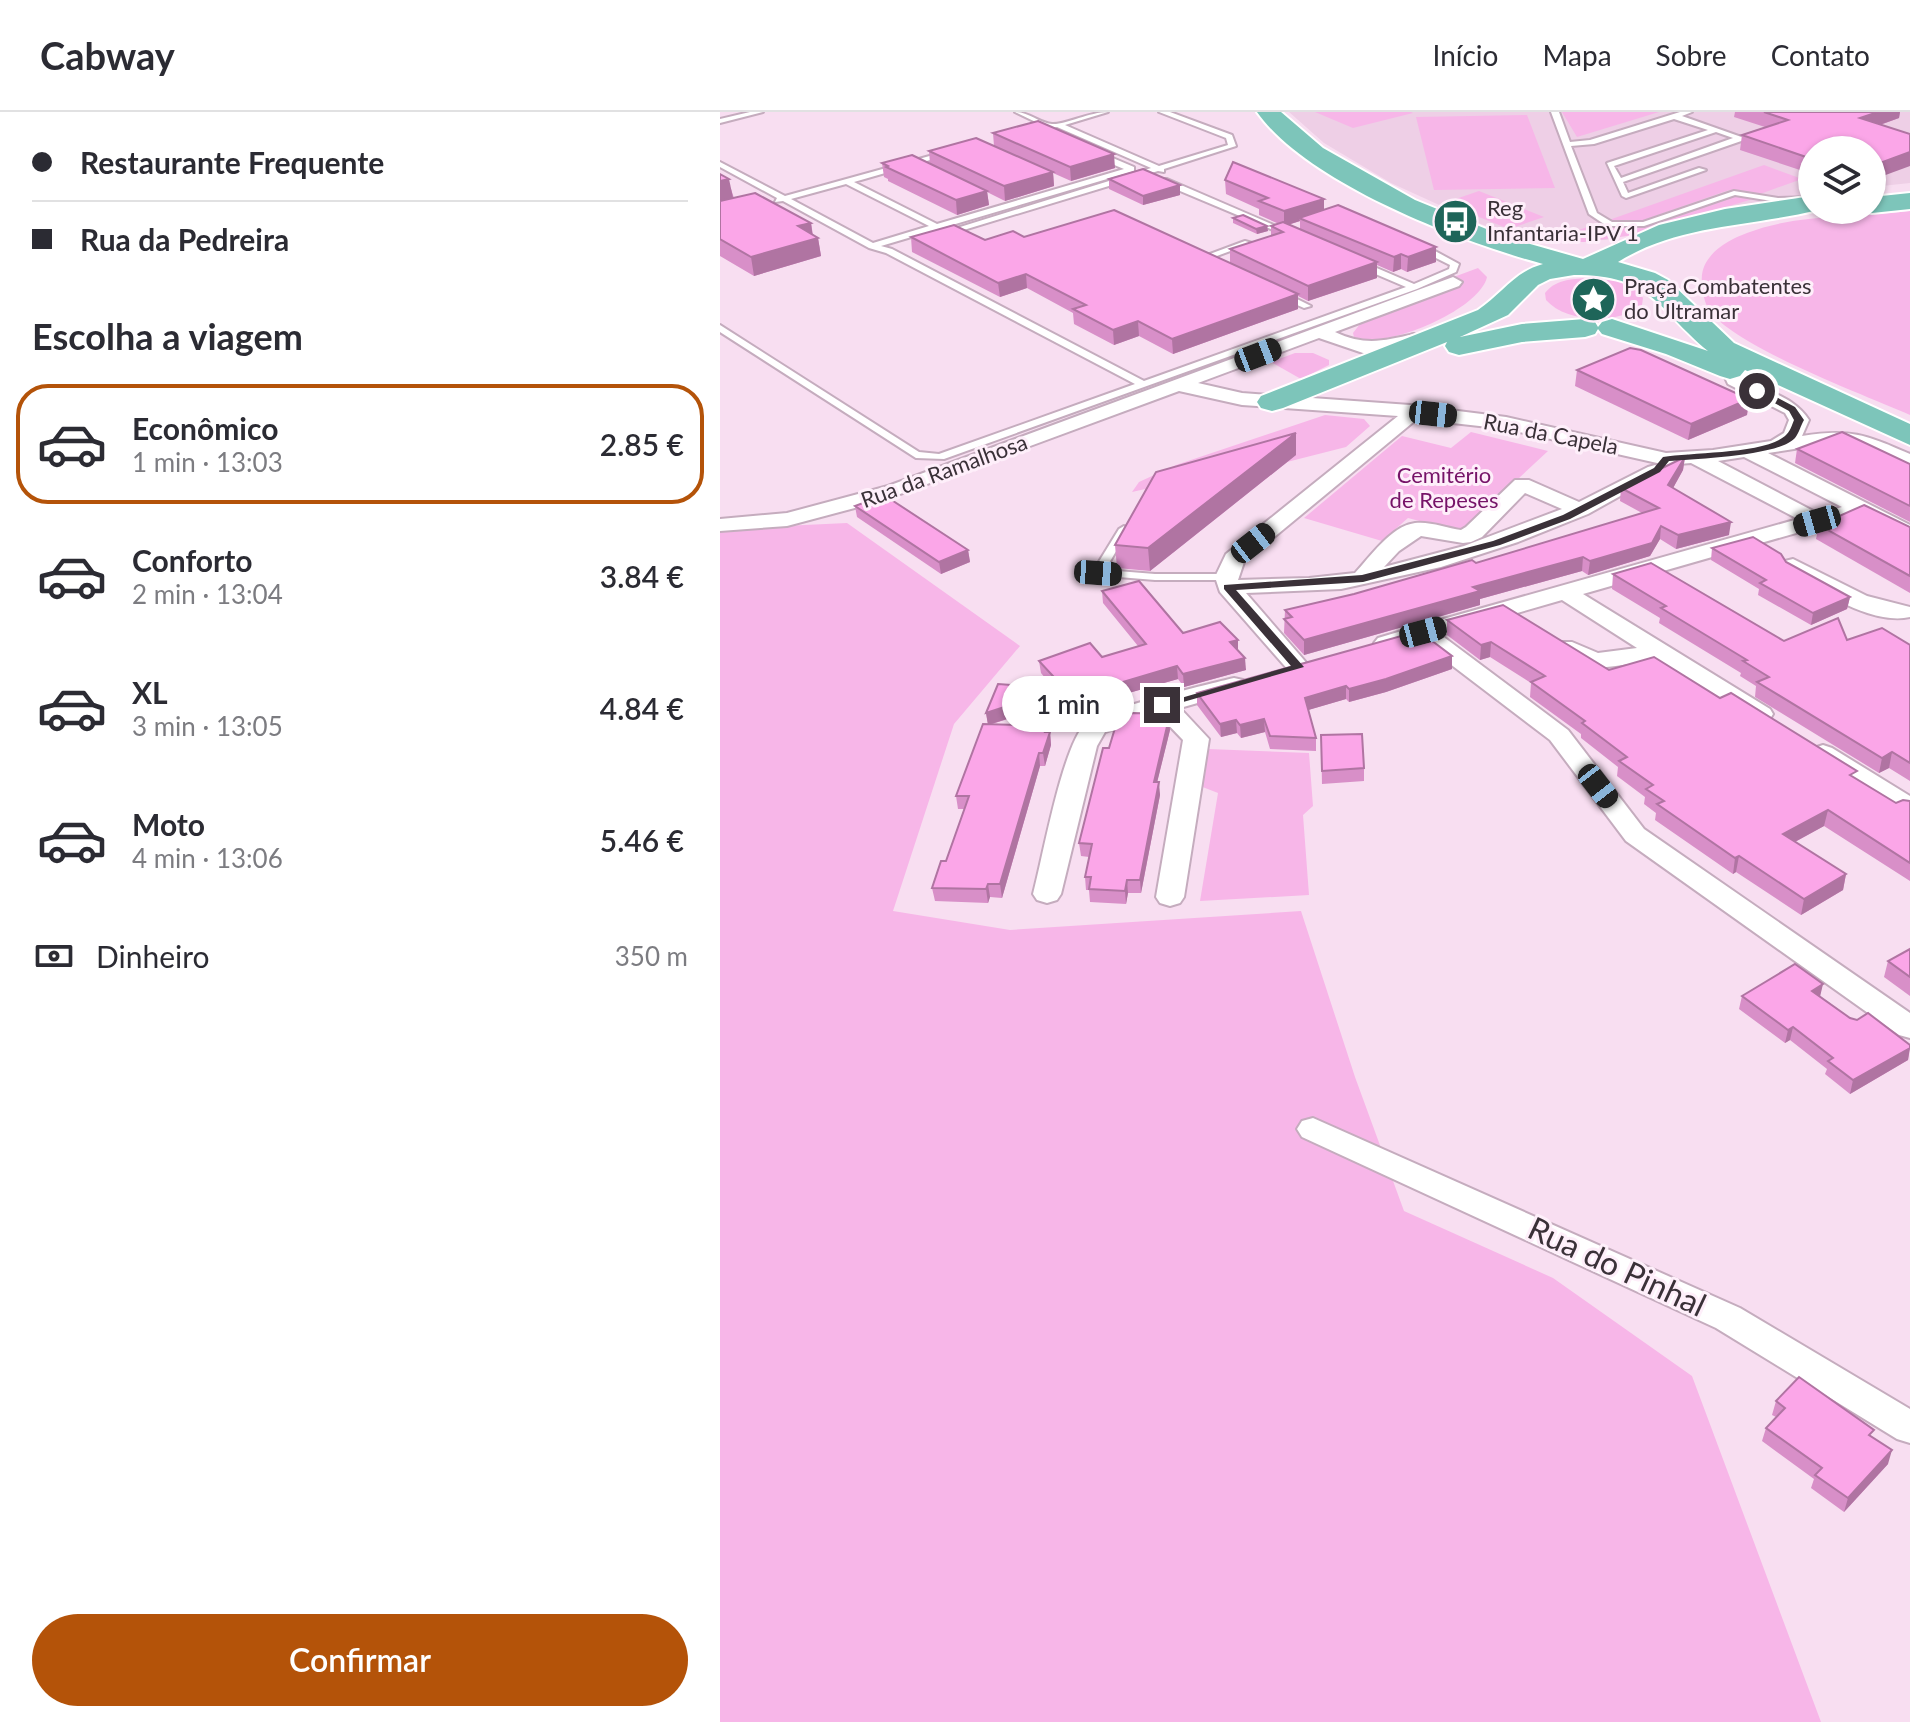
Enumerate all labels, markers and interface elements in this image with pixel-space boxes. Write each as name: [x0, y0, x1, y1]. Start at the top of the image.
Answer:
text: Cabway: [40, 32, 175, 78]
text: Início: [1433, 38, 1498, 72]
text: Mapa: [1542, 38, 1612, 72]
text: Sobre: [1656, 38, 1727, 72]
text: Contato: [1771, 38, 1870, 72]
map controls: [1798, 136, 1886, 224]
button: layers: [1798, 136, 1886, 224]
text: Restaurante Frequente: [80, 144, 384, 180]
place label: Reg Infantaria-IPV 1: [1487, 194, 1639, 246]
bus stop icon: Reg Infantaria-IPV 1: [1432, 197, 1480, 245]
text: Rua da Pedreira: [80, 221, 289, 257]
place label: Praça Combatentes do Ultramar: [1624, 272, 1812, 324]
place icon: Praça Combatentes do Ultramar: [1569, 275, 1617, 323]
text: Escolha a viagem: [32, 314, 303, 358]
car: [1231, 335, 1285, 375]
route start: [1739, 373, 1775, 409]
car: [1408, 400, 1458, 428]
street label: Rua da Capela: [1481, 407, 1621, 460]
icon: car: [36, 408, 108, 480]
text: Econômico: [132, 410, 278, 446]
text: 2.85 €: [600, 426, 684, 462]
street label: Rua da Ramalhosa: [857, 428, 1031, 513]
text: 1 min · 13:03: [132, 446, 283, 478]
park label: Cemitério de Repeses: [1390, 461, 1498, 513]
car: [1791, 503, 1843, 539]
car: [1227, 519, 1279, 567]
icon: car: [36, 540, 108, 612]
text: Conforto: [132, 542, 252, 578]
text: 3.84 €: [600, 558, 684, 594]
car: [1073, 559, 1123, 587]
text: 2 min · 13:04: [132, 578, 283, 610]
car: [1397, 614, 1449, 650]
icon: car: [36, 672, 108, 744]
text: XL: [132, 674, 168, 710]
callout: 1 min: [1002, 677, 1134, 733]
route end: [1144, 687, 1180, 723]
text: 1 min: [1036, 688, 1100, 720]
text: 4.84 €: [600, 690, 684, 726]
text: 3 min · 13:05: [132, 710, 283, 742]
car: [1574, 760, 1622, 812]
icon: car: [36, 804, 108, 876]
text: Moto: [132, 806, 205, 842]
text: 5.46 €: [600, 822, 684, 858]
text: 4 min · 13:06: [132, 842, 283, 874]
icon: cash: [32, 934, 76, 978]
text: Dinheiro: [96, 938, 210, 974]
text: 350 m: [615, 940, 688, 972]
street label: Rua do Pinhal: [1523, 1207, 1713, 1324]
button: Confirmar: [32, 1614, 688, 1706]

